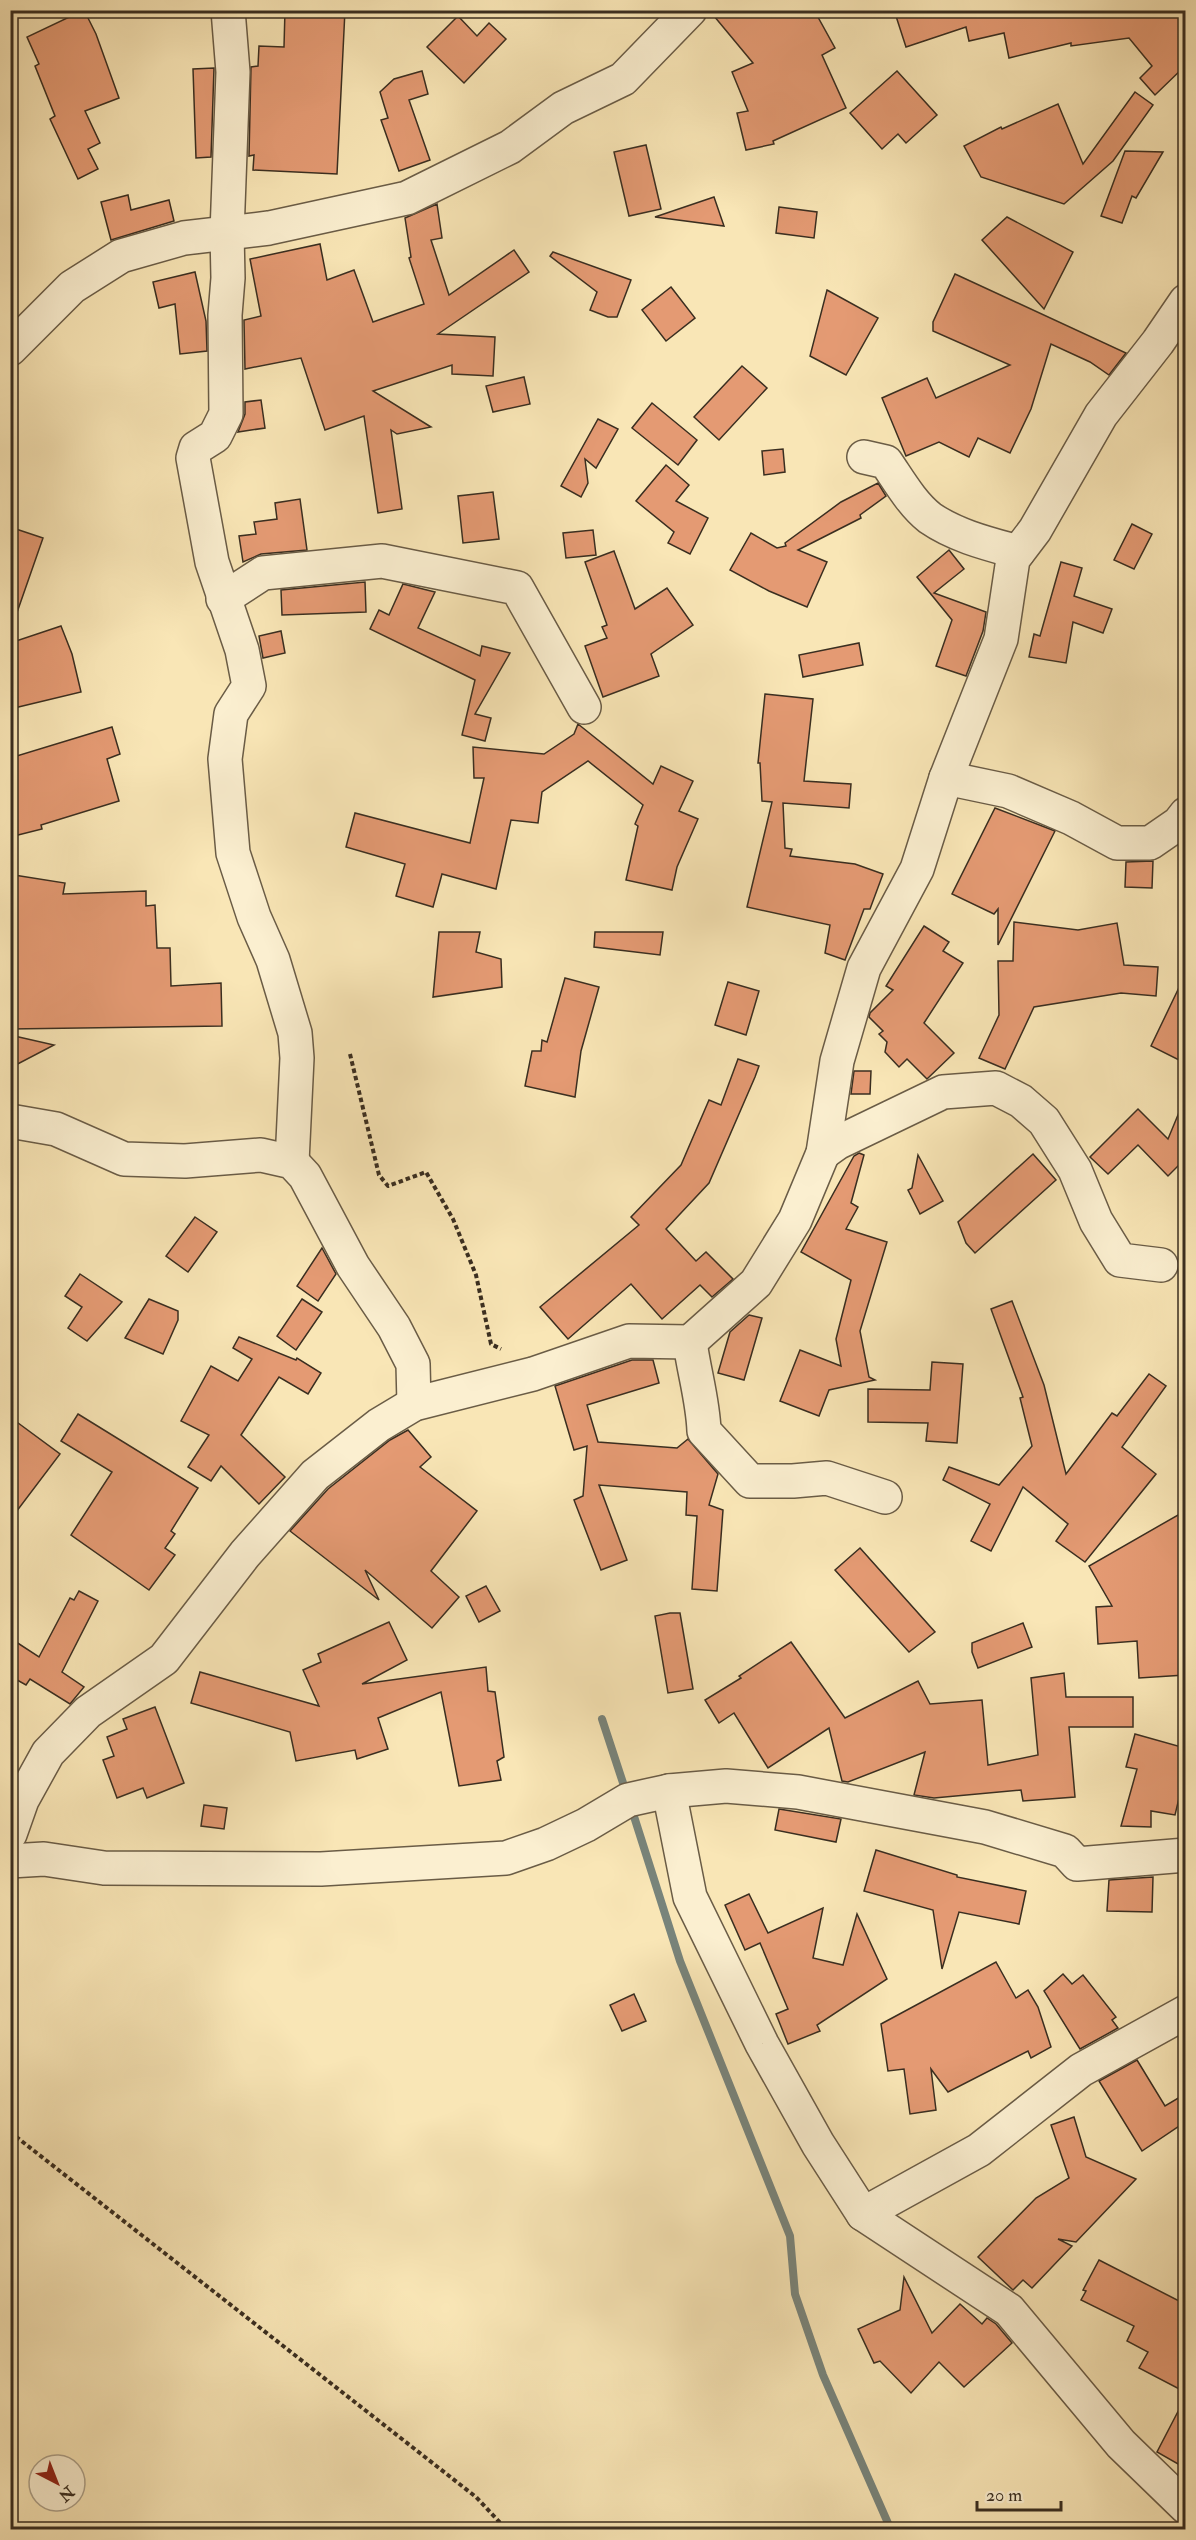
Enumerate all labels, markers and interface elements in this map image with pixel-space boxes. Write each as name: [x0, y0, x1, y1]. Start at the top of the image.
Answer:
north arrow: [27, 2453, 87, 2513]
scale bar: [977, 2474, 1061, 2512]
text: N: [54, 2481, 79, 2506]
text: 20 m: [986, 2484, 1022, 2507]

